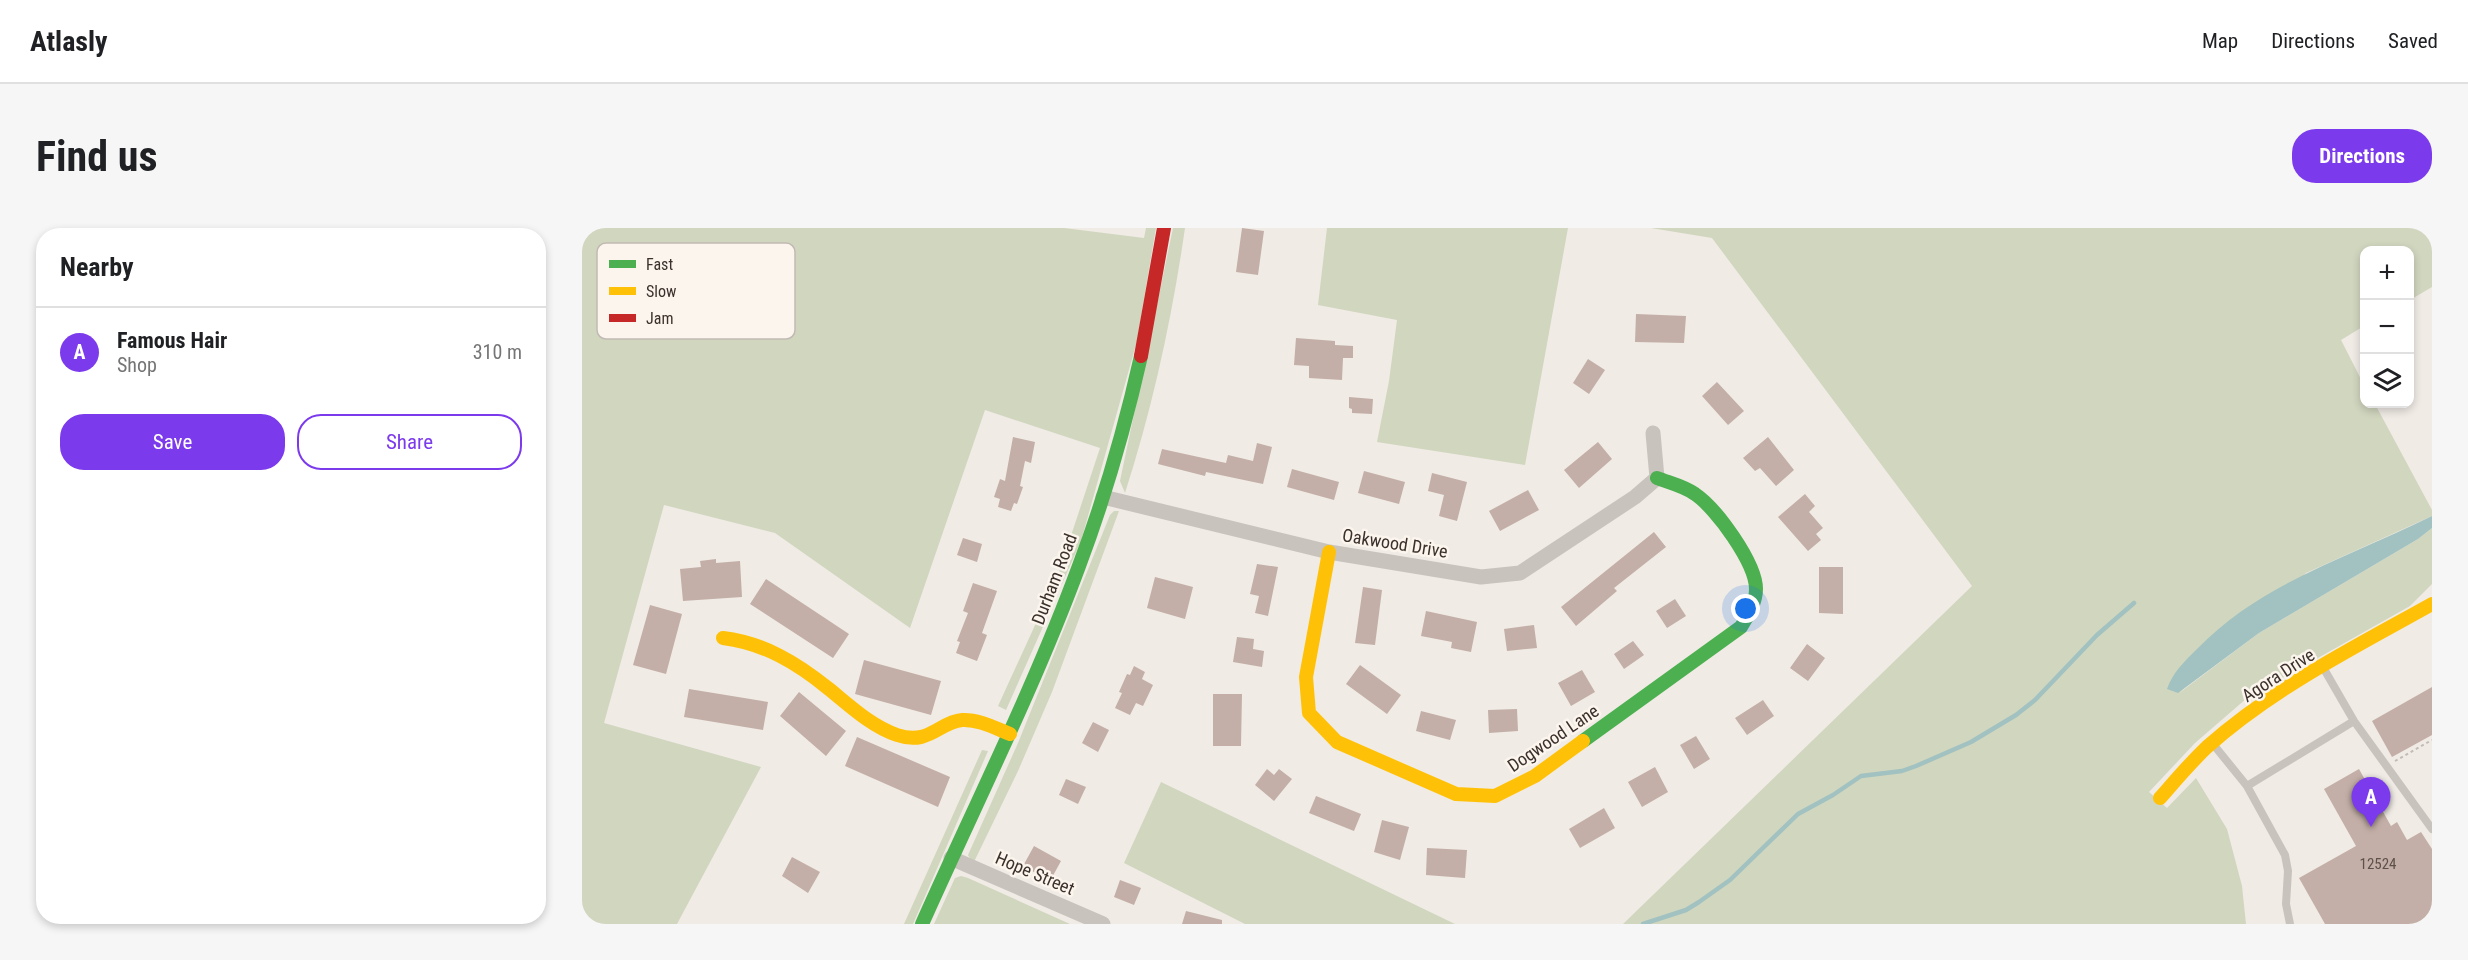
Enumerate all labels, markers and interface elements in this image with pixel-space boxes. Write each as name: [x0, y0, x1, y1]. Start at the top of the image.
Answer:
text: Atlasly: [30, 25, 108, 58]
text: Map: [2202, 29, 2238, 53]
text: Directions: [2271, 29, 2355, 53]
text: Saved: [2388, 29, 2438, 53]
button: Directions: [2292, 129, 2432, 183]
text: Find us: [36, 132, 157, 181]
legend: [597, 243, 795, 339]
map controls: [2360, 246, 2414, 408]
button: +: [2360, 246, 2414, 300]
text: Nearby: [60, 252, 134, 282]
text: Fast: [646, 255, 673, 274]
text: Slow: [646, 282, 676, 301]
button: −: [2360, 300, 2414, 354]
text: Jam: [646, 309, 673, 328]
text: Famous Hair: [117, 328, 227, 353]
text: A: [74, 340, 85, 364]
text: 310 m: [473, 340, 522, 364]
text: Shop: [117, 353, 157, 377]
button: layers: [2360, 354, 2414, 408]
button: Save: [60, 414, 285, 470]
button: Share: [297, 414, 522, 470]
street label: Oakwood Drive: [1341, 524, 1449, 562]
street label: Durham Road: [1027, 531, 1081, 627]
your location: [1731, 594, 1760, 623]
street label: Agora Drive: [2238, 644, 2318, 706]
street label: Dogwood Lane: [1503, 700, 1603, 776]
pin: A: [2352, 778, 2390, 827]
street label: Hope Street: [992, 847, 1078, 899]
house number: 12524: [2359, 855, 2397, 873]

